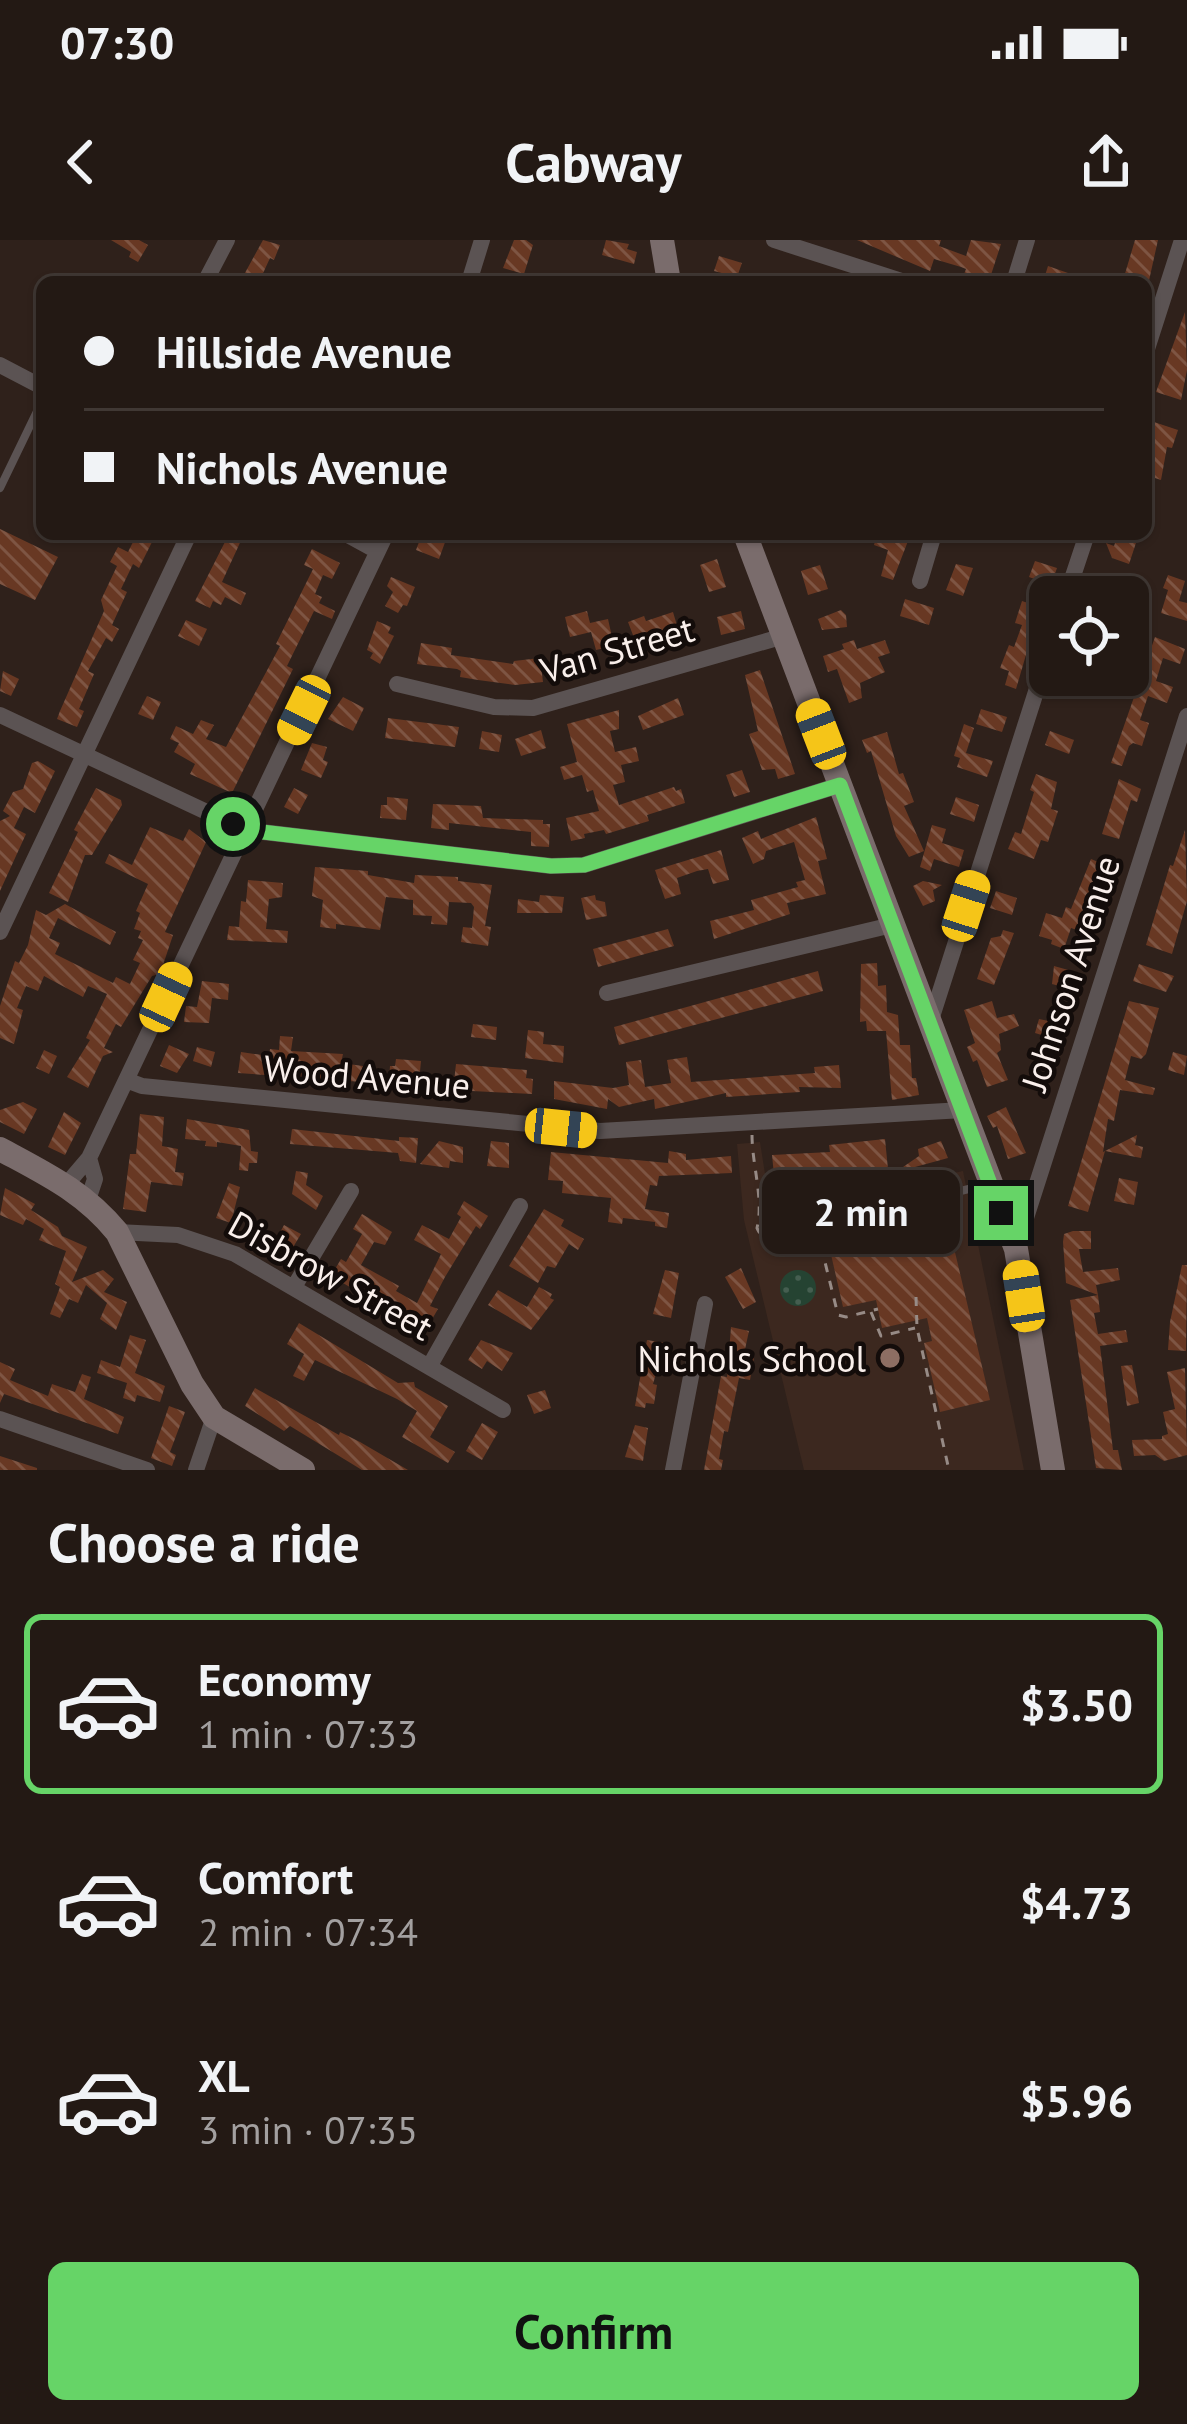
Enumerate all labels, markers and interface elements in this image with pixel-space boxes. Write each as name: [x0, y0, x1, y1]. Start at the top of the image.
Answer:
text: 07:30: [60, 13, 174, 71]
text: Cabway: [505, 127, 682, 197]
icon: back: [48, 129, 114, 195]
icon: share: [1073, 129, 1139, 195]
text: Hillside Avenue: [156, 322, 452, 380]
text: Nichols Avenue: [156, 438, 448, 496]
map controls: [1029, 576, 1149, 696]
button: locate: [1029, 576, 1149, 696]
street label: Van Street: [534, 605, 699, 694]
car: [272, 670, 336, 750]
car: [791, 694, 851, 774]
route start: [206, 797, 260, 851]
street label: Johnson Avenue: [1009, 850, 1130, 1098]
car: [938, 866, 994, 946]
car: [134, 957, 198, 1037]
street label: Wood Avenue: [262, 1044, 472, 1108]
car: [523, 1106, 599, 1150]
callout: 2 min: [761, 1171, 959, 1255]
text: 2 min: [813, 1186, 909, 1237]
route end: [974, 1186, 1028, 1240]
street label: Disbrow Street: [221, 1200, 441, 1350]
car: [1001, 1258, 1047, 1334]
place label: Nichols School: [637, 1335, 866, 1382]
marker: Nichols School: [877, 1345, 903, 1371]
text: Choose a ride: [48, 1507, 360, 1577]
icon: car: [54, 1650, 162, 1758]
text: Economy: [198, 1650, 371, 1708]
text: $3.50: [1020, 1675, 1133, 1733]
text: 1 min · 07:33: [198, 1708, 418, 1759]
icon: car: [54, 1848, 162, 1956]
text: Comfort: [198, 1848, 353, 1906]
text: $4.73: [1020, 1873, 1133, 1931]
text: 2 min · 07:34: [198, 1906, 418, 1957]
icon: car: [54, 2046, 162, 2154]
text: XL: [198, 2046, 250, 2104]
text: $5.96: [1020, 2071, 1133, 2129]
text: 3 min · 07:35: [198, 2104, 418, 2155]
button: Confirm: [48, 2262, 1139, 2400]

